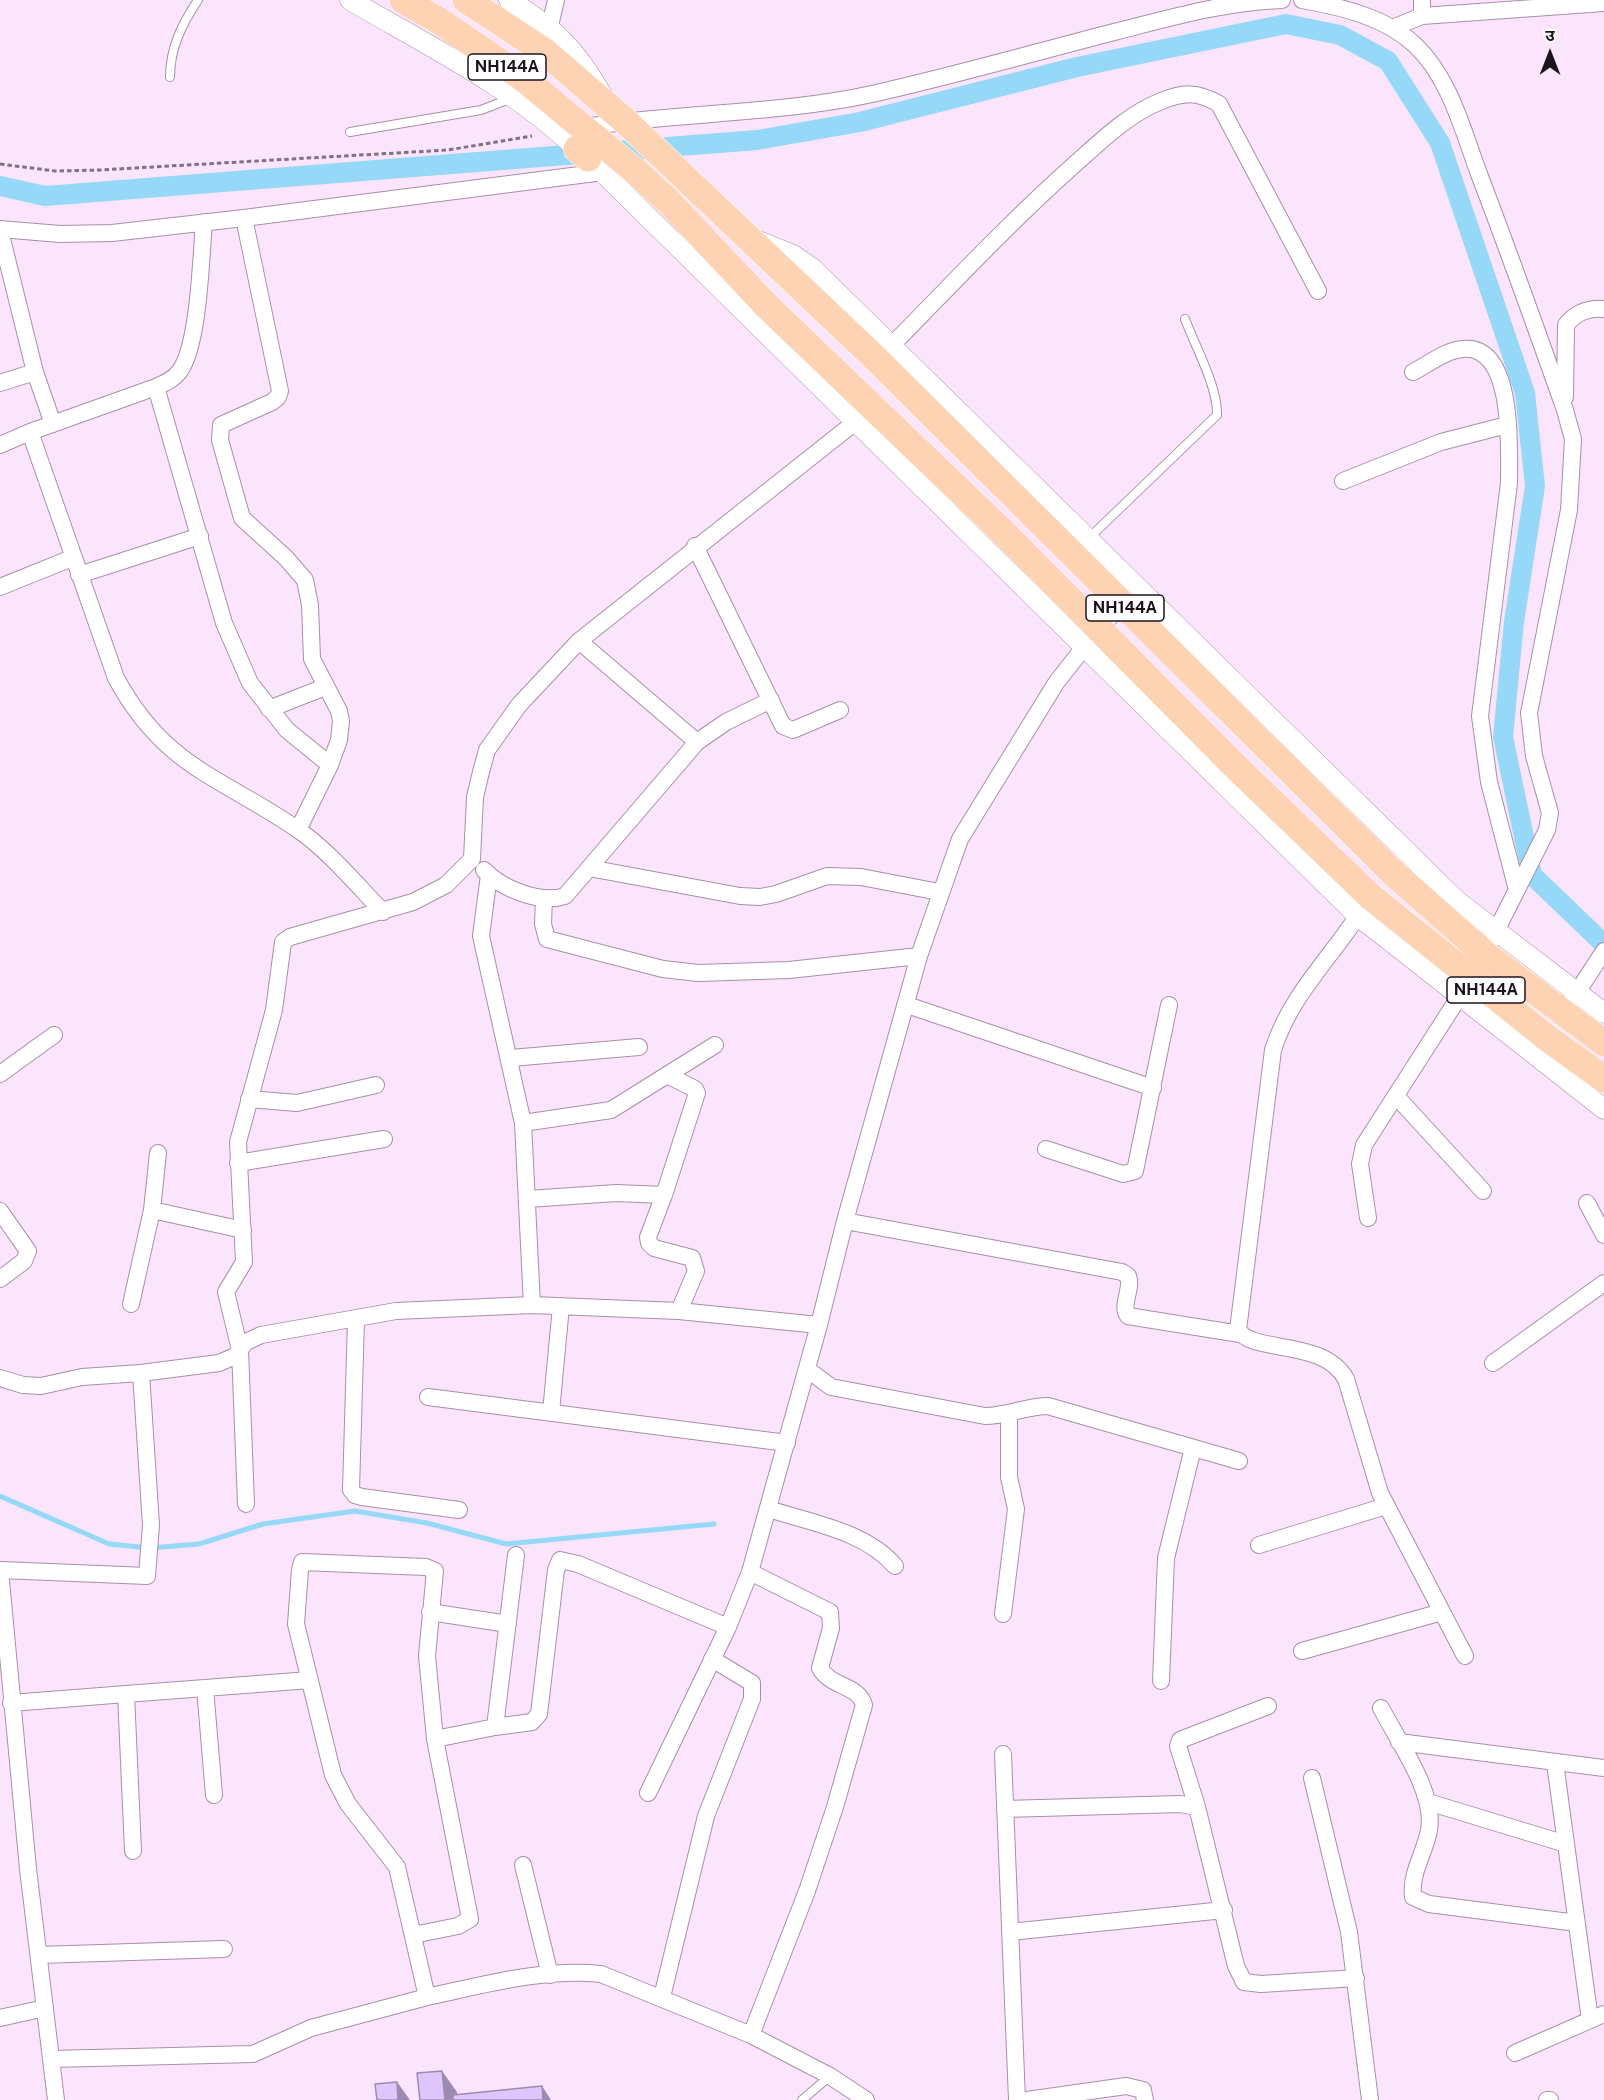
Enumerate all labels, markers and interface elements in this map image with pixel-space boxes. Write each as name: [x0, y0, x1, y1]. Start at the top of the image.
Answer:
north arrow: [1520, 24, 1580, 84]
text: उ: [1545, 26, 1555, 45]
road number: NH144A: [468, 54, 546, 80]
road number: NH144A: [1086, 595, 1164, 621]
road number: NH144A: [1447, 977, 1525, 1003]

